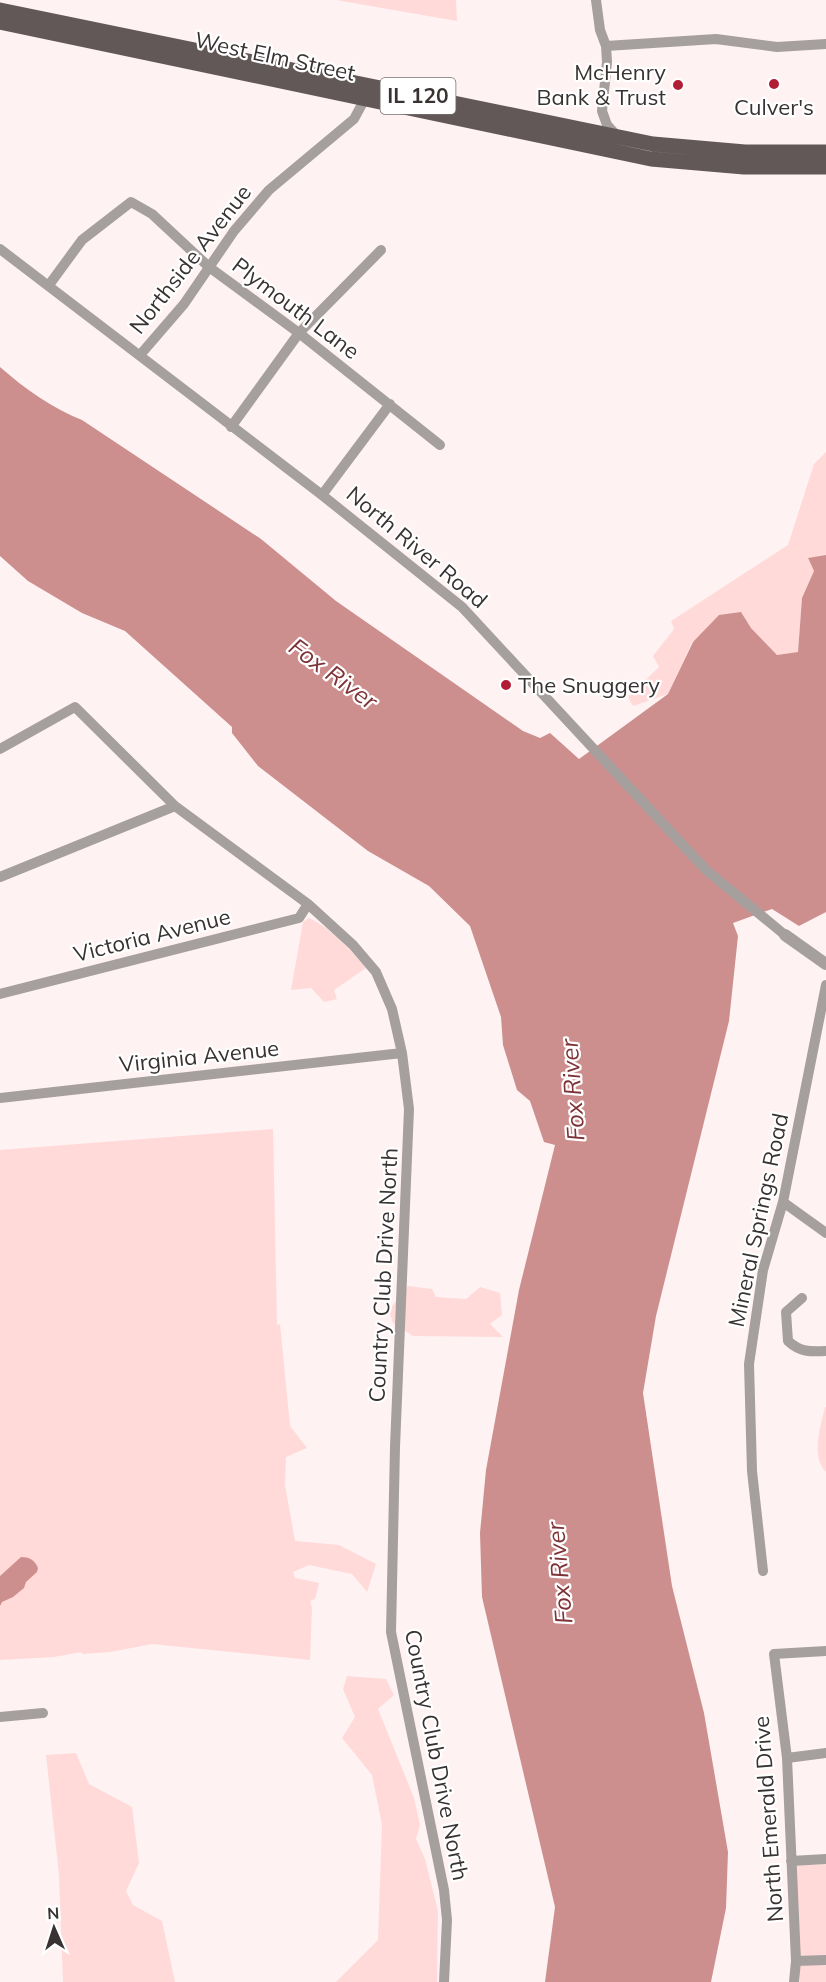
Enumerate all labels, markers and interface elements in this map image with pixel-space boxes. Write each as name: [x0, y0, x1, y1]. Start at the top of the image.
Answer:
street label: West Elm Street: [192, 25, 358, 87]
place label: McHenry Bank & Trust: [537, 58, 666, 111]
marker: Culver's: [767, 77, 781, 91]
road number: IL 120: [380, 78, 456, 114]
marker: McHenry Bank & Trust: [671, 78, 685, 92]
place label: Culver's: [734, 93, 814, 121]
street label: Northside Avenue: [123, 179, 257, 339]
street label: Plymouth Lane: [227, 251, 365, 365]
street label: North River Road: [341, 480, 493, 614]
water label: Fox River: [283, 631, 385, 716]
place label: The Snuggery: [518, 671, 660, 699]
marker: The Snuggery: [499, 678, 513, 692]
street label: Victoria Avenue: [71, 902, 233, 968]
street label: Virginia Avenue: [118, 1034, 280, 1078]
water label: Fox River: [553, 1037, 591, 1142]
street label: Mineral Springs Road: [722, 1111, 794, 1329]
street label: Country Club Drive North: [362, 1147, 404, 1403]
water label: Fox River: [539, 1520, 578, 1625]
street label: Country Club Drive North: [399, 1627, 475, 1883]
street label: North Emerald Drive: [747, 1715, 789, 1923]
north arrow: [24, 1898, 84, 1958]
text: N: [47, 1903, 60, 1923]

